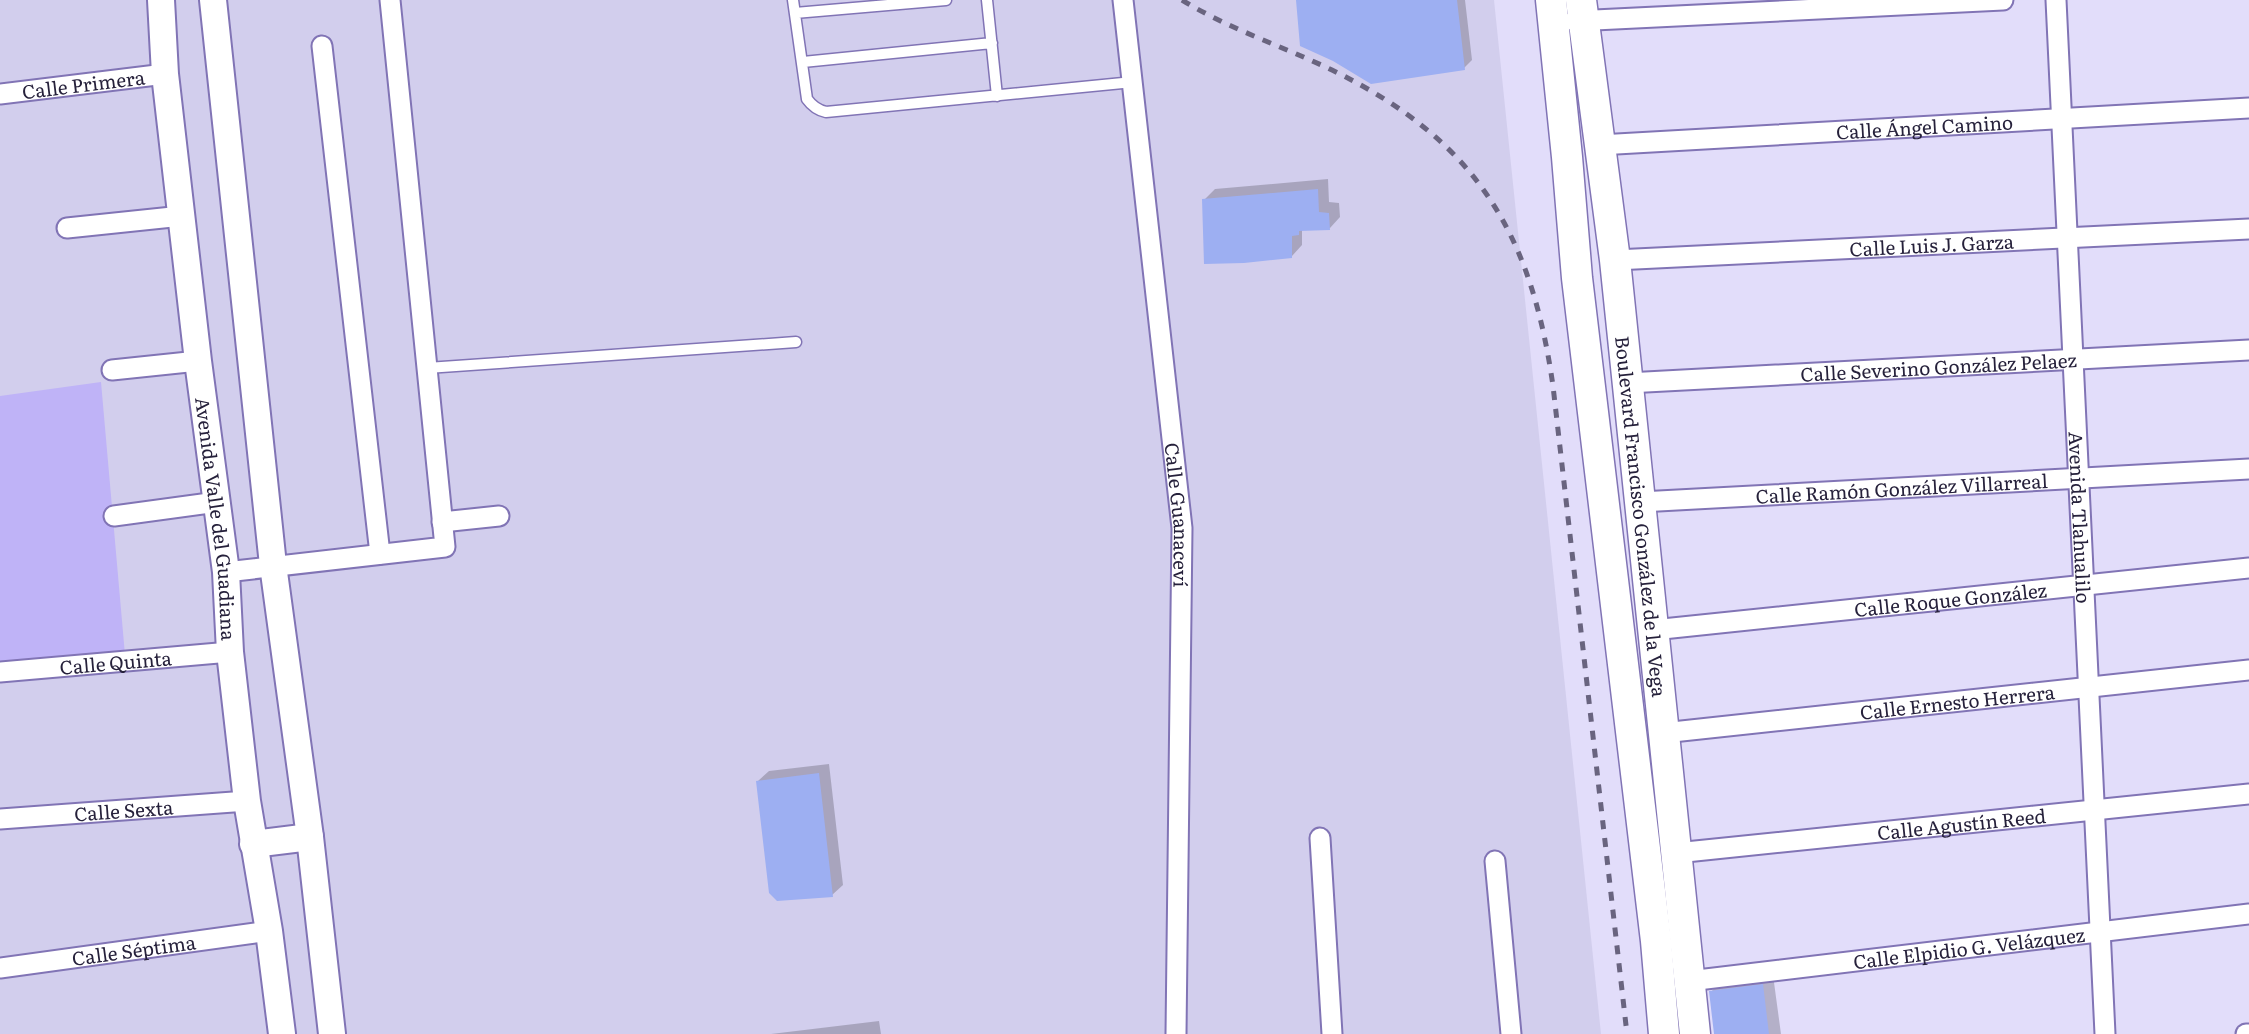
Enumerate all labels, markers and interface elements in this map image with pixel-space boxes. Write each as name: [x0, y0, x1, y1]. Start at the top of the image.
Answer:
street label: Calle Primera: [20, 62, 147, 105]
street label: Calle Ángel Camino: [1835, 107, 2014, 145]
street label: Calle Luis J. Garza: [1849, 226, 2015, 263]
street label: Boulevard Francisco González de la Vega: [1609, 334, 1674, 699]
street label: Calle Severino González Pelaez: [1800, 345, 2077, 388]
street label: Avenida Valle del Guadiana: [189, 395, 243, 642]
street label: Avenida Tlahualilo: [2062, 431, 2099, 604]
street label: Calle Guanaceví: [1159, 441, 1196, 588]
street label: Calle Ramón González Villarreal: [1755, 466, 2048, 510]
street label: Calle Roque González: [1853, 575, 2048, 623]
street label: Calle Quinta: [58, 643, 173, 681]
street label: Calle Ernesto Herrera: [1858, 677, 2057, 726]
street label: Calle Sexta: [73, 792, 175, 828]
street label: Calle Agustín Reed: [1876, 801, 2048, 846]
street label: Calle Elpidio G. Velázquez: [1852, 920, 2086, 975]
street label: Calle Séptima: [70, 927, 198, 972]

